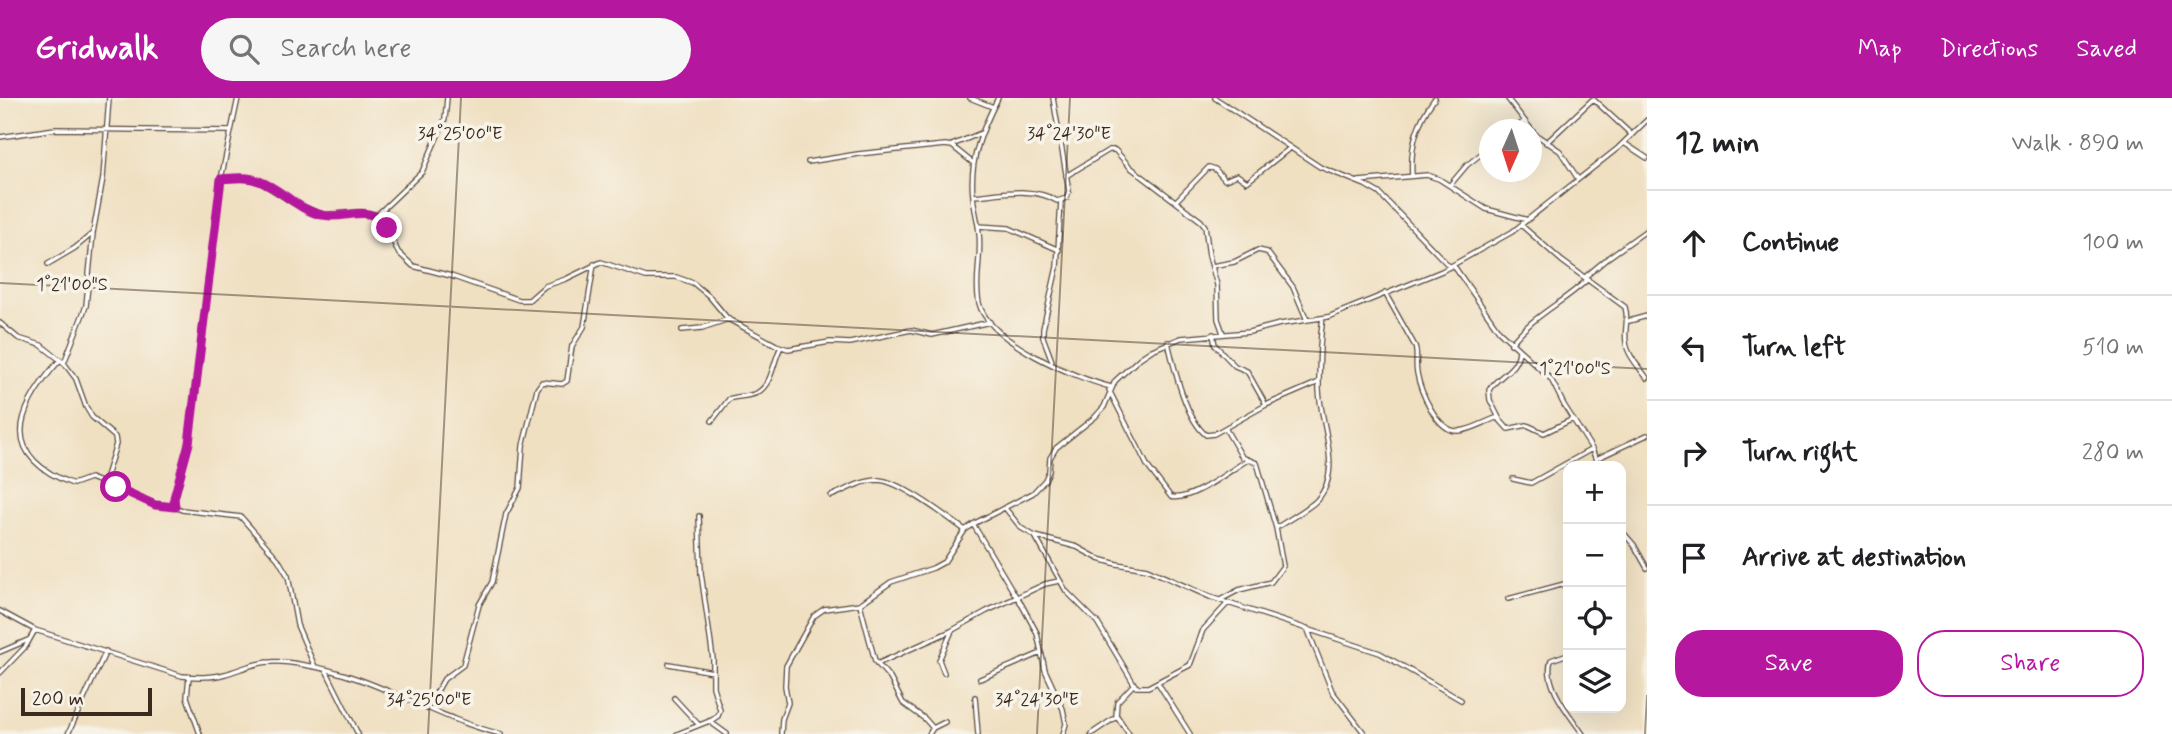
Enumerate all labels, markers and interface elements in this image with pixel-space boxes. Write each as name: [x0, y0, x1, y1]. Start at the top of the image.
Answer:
search box: [201, 18, 691, 81]
text: Gridwalk: [35, 27, 159, 71]
icon: search: [225, 30, 263, 68]
text: Search here: [281, 32, 411, 66]
text: Map: [1858, 34, 1902, 65]
text: Directions: [1940, 34, 2038, 65]
text: Saved: [2076, 34, 2137, 65]
north arrow: [1479, 119, 1542, 182]
text: 34°25'00"E: [418, 122, 502, 146]
text: 34°24'30"E: [1027, 122, 1111, 146]
text: 12 min: [1675, 124, 1760, 163]
text: Walk · 890 m: [2012, 129, 2144, 159]
route end: [371, 212, 402, 243]
icon: ahead: [1675, 224, 1713, 262]
text: Continue: [1742, 226, 1839, 260]
text: 100 m: [2082, 228, 2144, 258]
text: 1°21'00"S: [36, 273, 108, 297]
icon: left: [1675, 329, 1713, 367]
text: Turn left: [1742, 331, 1846, 365]
text: 510 m: [2082, 333, 2144, 363]
text: 1°21'00"S: [1539, 357, 1611, 381]
icon: right: [1675, 434, 1713, 472]
text: Turn right: [1742, 436, 1858, 470]
text: 280 m: [2082, 438, 2144, 468]
map controls: [1563, 461, 1626, 713]
button: +: [1563, 461, 1626, 524]
route start: [100, 471, 131, 502]
button: −: [1563, 524, 1626, 587]
icon: arrive: [1675, 539, 1713, 577]
text: Arrive at destination: [1742, 541, 1966, 575]
button: locate: [1563, 587, 1626, 650]
button: Save: [1675, 630, 1903, 697]
button: Share: [1917, 630, 2144, 697]
button: layers: [1563, 650, 1626, 713]
scale bar: [21, 685, 152, 717]
text: 200 m: [32, 687, 84, 712]
text: 34°25'00"E: [387, 688, 471, 712]
text: 34°24'30"E: [995, 688, 1079, 712]

